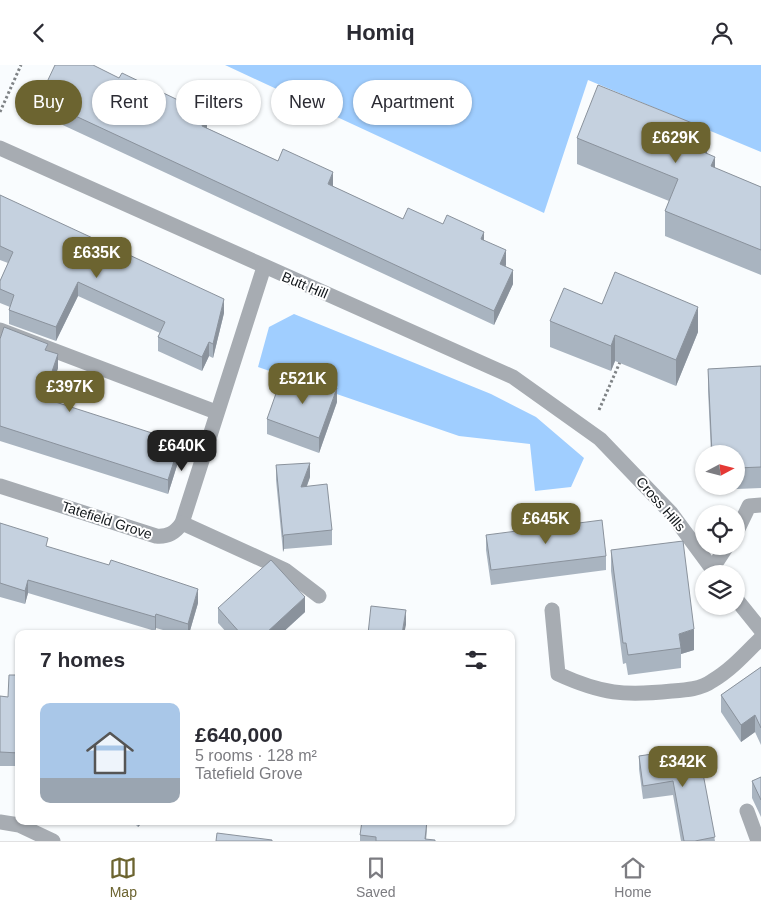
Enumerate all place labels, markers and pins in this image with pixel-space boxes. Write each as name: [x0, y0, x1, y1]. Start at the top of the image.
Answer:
pin: £629K: [641, 121, 711, 164]
pin: £635K: [62, 237, 132, 279]
pin: £521K: [268, 363, 338, 405]
pin: £397K: [35, 371, 105, 413]
pin: £640K: [147, 429, 217, 472]
pin: £645K: [511, 503, 581, 545]
pin: £342K: [648, 745, 718, 788]

